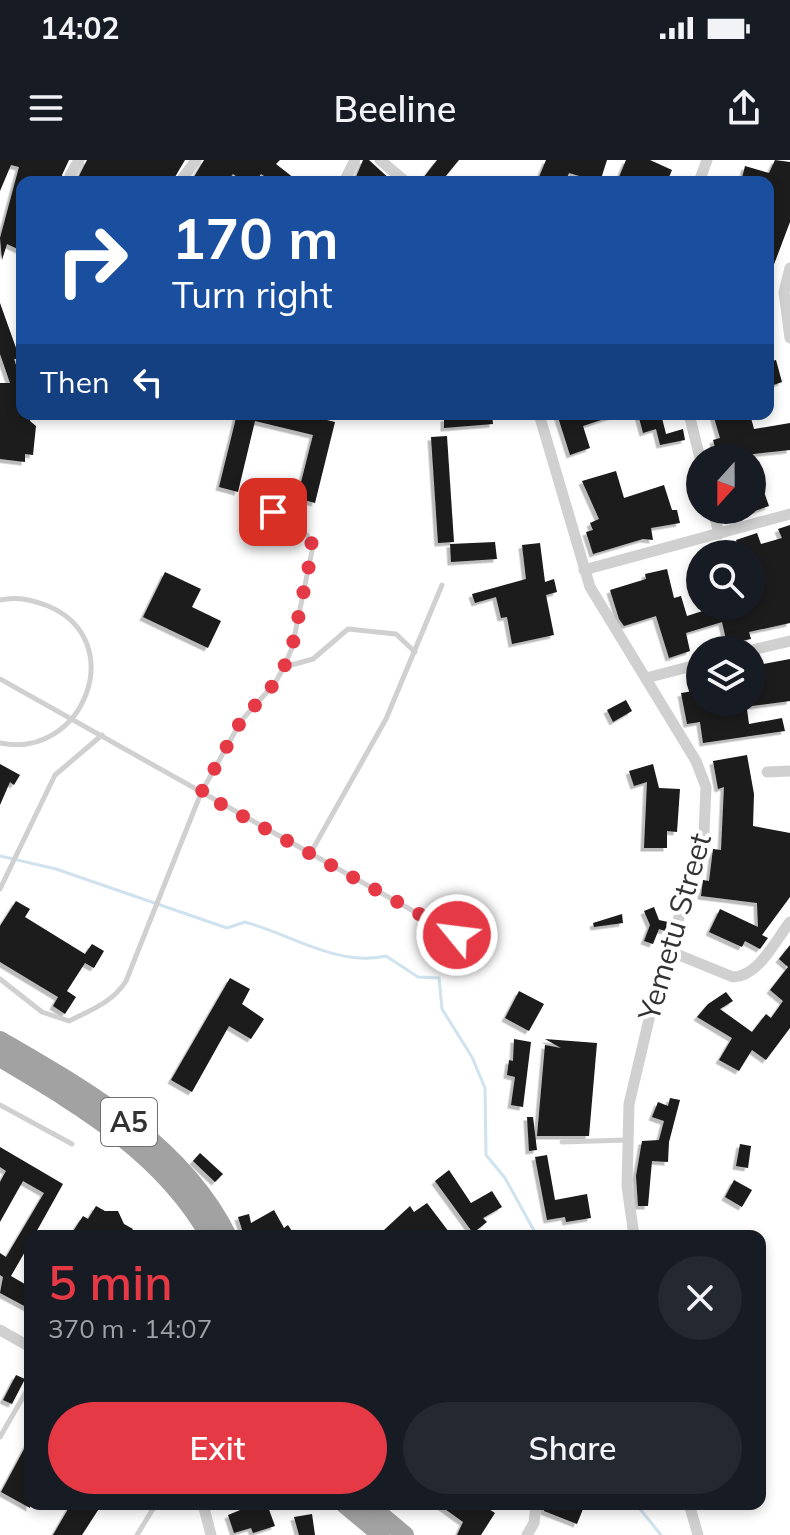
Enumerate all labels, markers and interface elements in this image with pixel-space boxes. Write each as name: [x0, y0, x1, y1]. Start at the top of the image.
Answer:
text: 14:02: [40, 9, 119, 47]
icon: menu: [24, 86, 68, 130]
text: Beeline: [334, 86, 456, 131]
icon: share: [722, 86, 766, 130]
text: 170 m: [172, 203, 339, 273]
icon: right: [40, 208, 144, 312]
text: Turn right: [172, 272, 333, 317]
icon: left: [126, 360, 170, 404]
text: Then: [40, 363, 110, 401]
north arrow: [686, 444, 766, 524]
map controls: [686, 444, 766, 716]
pin: [239, 478, 307, 546]
icon: arrive: [251, 490, 295, 534]
button: search: [686, 540, 766, 620]
button: layers: [686, 636, 766, 716]
street label: Yemetu Street: [629, 829, 719, 1026]
position arrow: [415, 893, 499, 977]
road number: A5: [101, 1098, 157, 1146]
text: 5 min: [48, 1252, 173, 1312]
button: close: [658, 1256, 742, 1340]
text: 370 m · 14:07: [48, 1312, 212, 1345]
button: Exit: [48, 1402, 387, 1494]
button: Share: [403, 1402, 742, 1494]

